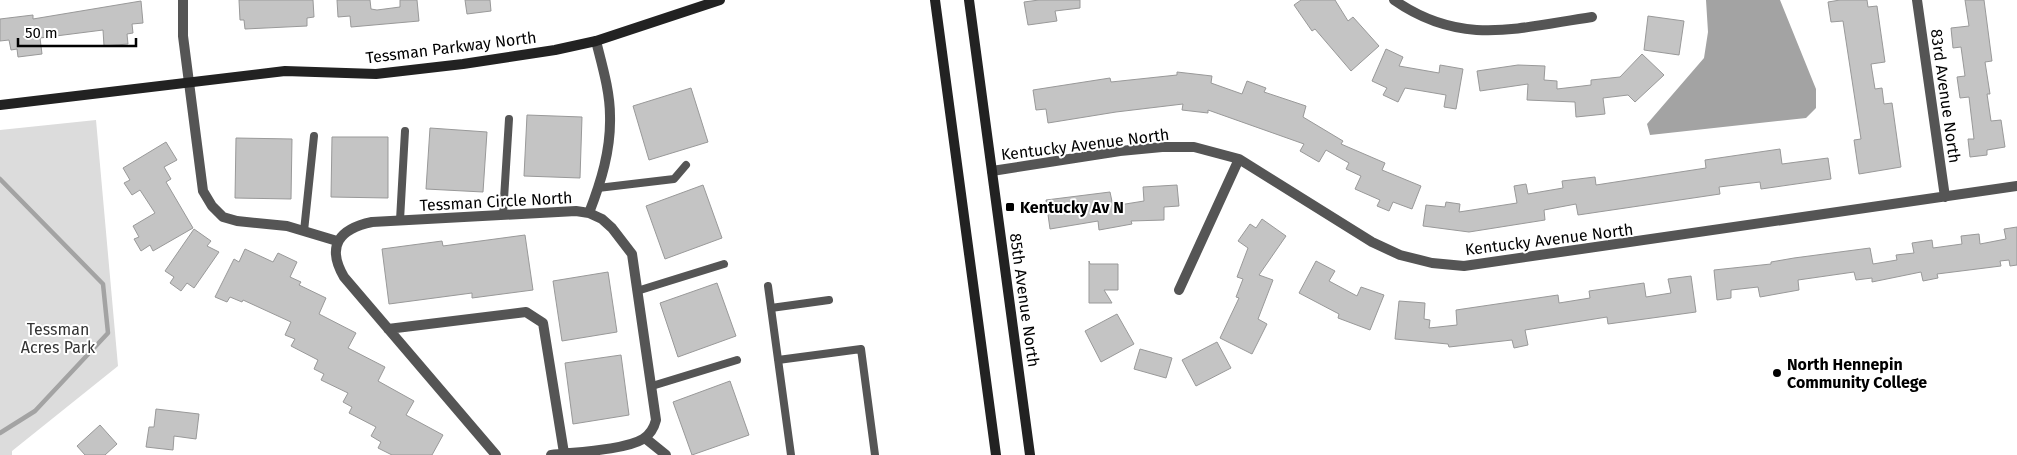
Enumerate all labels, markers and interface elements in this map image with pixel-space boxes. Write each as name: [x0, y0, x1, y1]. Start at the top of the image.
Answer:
scale bar: [18, 15, 135, 47]
text: 50 m: [25, 24, 58, 42]
street label: Tessman Parkway North: [365, 28, 538, 67]
street label: 83rd Avenue North: [1927, 28, 1964, 164]
street label: Kentucky Avenue North: [1000, 125, 1170, 164]
street label: Tessman Circle North: [419, 188, 573, 215]
place label: Kentucky Av N: [1020, 198, 1124, 217]
marker: Kentucky Av N: [1004, 201, 1016, 213]
street label: Kentucky Avenue North: [1464, 220, 1634, 259]
street label: 85th Avenue North: [1006, 232, 1043, 368]
park label: Tessman Acres Park: [21, 320, 96, 357]
place label: North Hennepin Community College: [1787, 355, 1927, 392]
marker: North Hennepin Community College: [1771, 367, 1783, 379]

